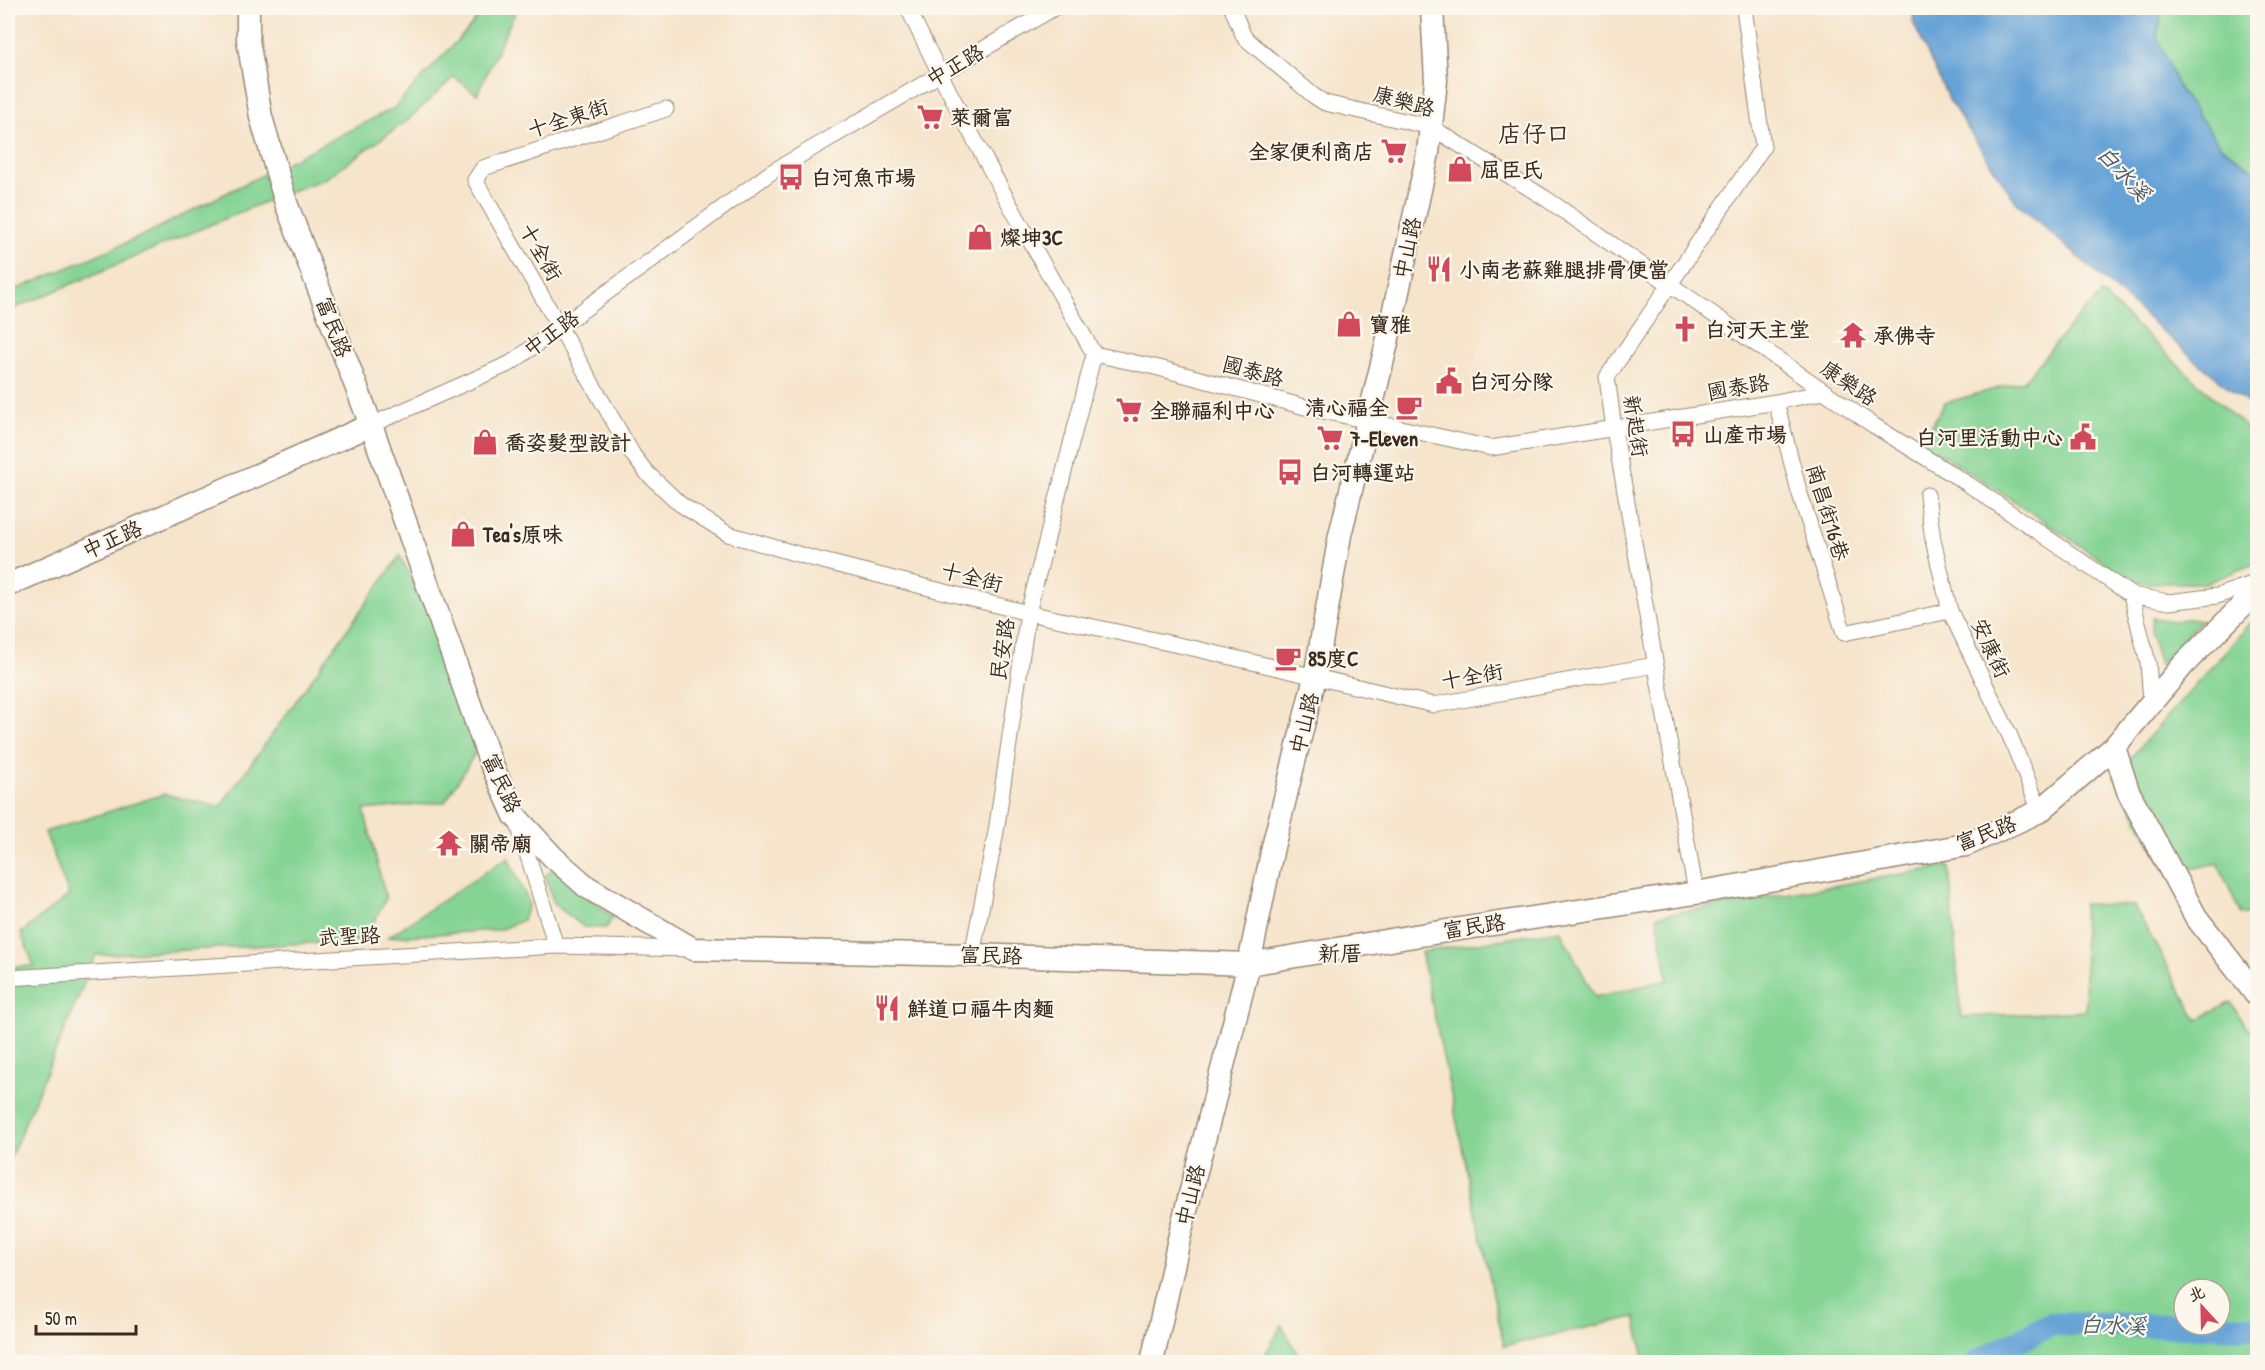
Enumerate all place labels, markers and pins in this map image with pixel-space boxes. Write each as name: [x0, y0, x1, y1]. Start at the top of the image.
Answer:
supermarket icon: 萊爾富: [915, 102, 945, 132]
place label: 萊爾富: [950, 103, 1013, 132]
supermarket icon: 全家便利商店: [1379, 136, 1409, 166]
place label: 全家便利商店: [1248, 137, 1374, 166]
shop icon: 屈臣氏: [1445, 154, 1475, 184]
place label: 屈臣氏: [1480, 155, 1543, 184]
bus stop icon: 白河魚市場: [776, 162, 806, 192]
place label: 白河魚市場: [811, 163, 916, 192]
shop icon: 燦坤3C: [965, 222, 995, 252]
place label: 燦坤3C: [1000, 223, 1063, 252]
restaurant icon: 小南老蘇雞腿排骨便當: [1424, 254, 1454, 284]
place label: 小南老蘇雞腿排骨便當: [1459, 255, 1669, 284]
shop icon: 寶雅: [1334, 309, 1364, 339]
place label: 寶雅: [1369, 310, 1411, 339]
church icon: 白河天主堂: [1670, 314, 1700, 344]
place label: 白河天主堂: [1705, 315, 1810, 344]
temple icon: 承佛寺: [1838, 320, 1868, 350]
place label: 承佛寺: [1873, 321, 1936, 350]
public building icon: 白河分隊: [1434, 366, 1464, 396]
place label: 白河分隊: [1469, 367, 1553, 396]
cafe icon: 清心福全: [1394, 392, 1424, 422]
place label: 清心福全: [1305, 393, 1389, 422]
supermarket icon: 全聯福利中心: [1114, 395, 1144, 425]
place label: 全聯福利中心: [1149, 396, 1275, 425]
bus stop icon: 山產市場: [1668, 419, 1698, 449]
place label: 山產市場: [1703, 420, 1787, 449]
public building icon: 白河里活動中心: [2068, 422, 2098, 452]
supermarket icon: 7-Eleven: [1315, 423, 1345, 453]
place label: 白河里活動中心: [1916, 423, 2063, 452]
place label: 7-Eleven: [1349, 424, 1418, 453]
shop icon: 喬姿髮型設計: [470, 427, 500, 457]
place label: 喬姿髮型設計: [505, 428, 631, 457]
bus stop icon: 白河轉運站: [1275, 457, 1305, 487]
place label: 白河轉運站: [1310, 458, 1415, 487]
shop icon: Tea's原味: [448, 519, 478, 549]
place label: Tea's原味: [482, 520, 563, 549]
cafe icon: 85度C: [1273, 643, 1303, 673]
place label: 85度C: [1308, 644, 1358, 673]
temple icon: 關帝廟: [434, 828, 464, 858]
place label: 關帝廟: [469, 829, 532, 858]
restaurant icon: 鮮道口福牛肉麵: [872, 993, 902, 1023]
place label: 鮮道口福牛肉麵: [907, 994, 1054, 1023]

